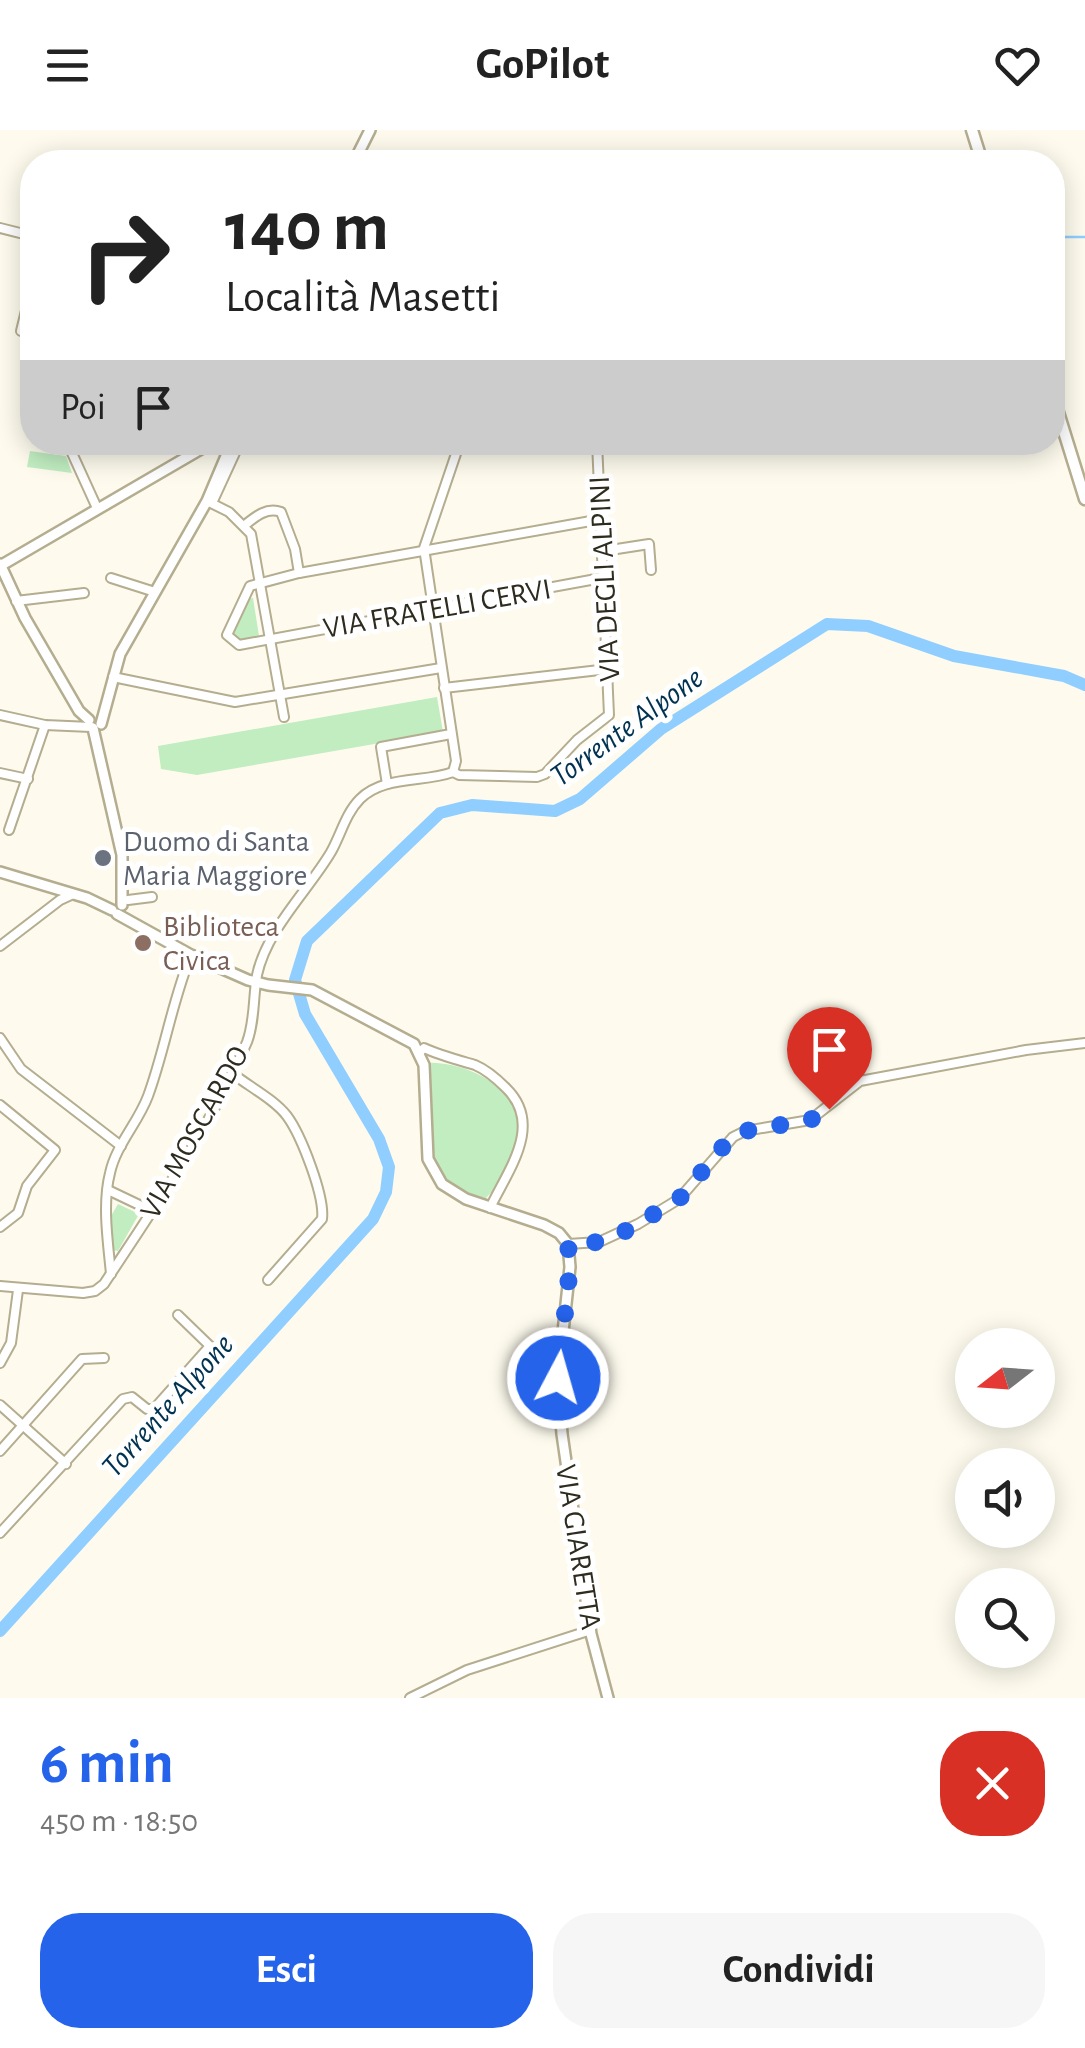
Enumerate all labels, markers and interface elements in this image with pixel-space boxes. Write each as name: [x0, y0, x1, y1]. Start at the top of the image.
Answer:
icon: menu: [40, 38, 95, 93]
icon: heart: [990, 38, 1045, 93]
text: GoPilot: [476, 42, 609, 87]
icon: right: [60, 190, 190, 320]
text: 140 m: [225, 193, 389, 263]
text: Località Masetti: [225, 275, 500, 320]
icon: arrive: [126, 380, 181, 435]
text: Poi: [60, 389, 106, 427]
street label: VIA DEGLI ALPINI: [585, 475, 625, 683]
street label: VIA FRATELLI CERVI: [321, 574, 553, 644]
water label: Torrente Alpone: [544, 661, 709, 793]
place label: Duomo di Santa Maria Maggiore: [123, 827, 310, 891]
marker: Duomo di Santa Maria Maggiore: [92, 847, 114, 869]
place label: Biblioteca Civica: [163, 912, 279, 976]
marker: Biblioteca Civica: [132, 932, 154, 954]
pin: [787, 1007, 872, 1110]
icon: arrive: [802, 1022, 857, 1077]
street label: VIA MOSCARDO: [135, 1041, 255, 1224]
position arrow: [506, 1326, 610, 1430]
water label: Torrente Alpone: [96, 1328, 241, 1484]
north arrow: [955, 1328, 1055, 1428]
map controls: [955, 1328, 1055, 1668]
button: sound: [955, 1448, 1055, 1548]
street label: VIA GIARETTA: [550, 1462, 606, 1632]
button: search: [955, 1568, 1055, 1668]
button: close: [940, 1731, 1045, 1836]
text: 6 min: [40, 1734, 174, 1794]
text: 450 m · 18:50: [40, 1805, 198, 1837]
button: Esci: [40, 1913, 533, 2028]
button: Condividi: [553, 1913, 1045, 2028]

